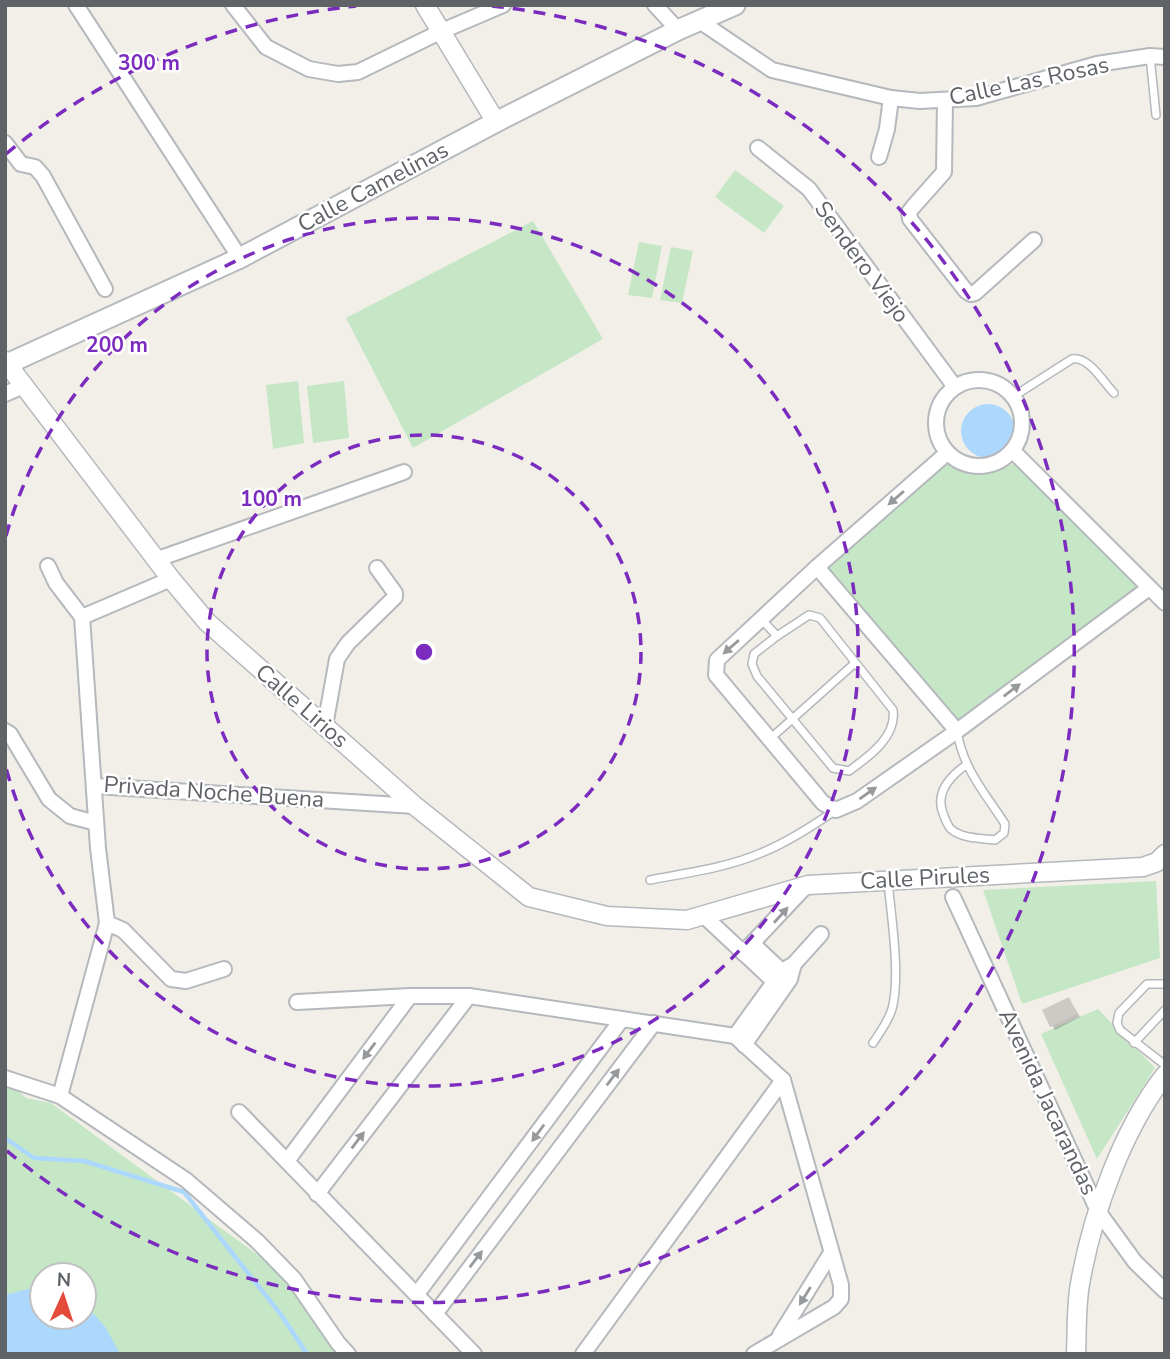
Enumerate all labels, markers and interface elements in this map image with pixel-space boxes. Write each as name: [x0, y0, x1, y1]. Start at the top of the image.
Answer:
text: 300 m: [118, 49, 180, 77]
street label: Calle Las Rosas: [946, 49, 1112, 113]
street label: Calle Camelinas: [292, 134, 454, 240]
street label: Sendero Viejo: [807, 195, 917, 329]
text: 200 m: [86, 331, 148, 359]
text: 100 m: [240, 485, 302, 513]
one-way arrow: [887, 490, 905, 506]
one-way arrow: [722, 639, 740, 655]
centre of rings: [412, 640, 436, 664]
street label: Calle Lirios: [249, 657, 355, 755]
one-way arrow: [1002, 683, 1020, 698]
street label: Privada Noche Buena: [103, 769, 325, 815]
one-way arrow: [859, 786, 877, 800]
street label: Calle Pirules: [859, 859, 991, 897]
one-way arrow: [773, 906, 789, 924]
street label: Avenida Jacarandas: [991, 1004, 1105, 1200]
one-way arrow: [362, 1041, 377, 1059]
one-way arrow: [606, 1069, 621, 1087]
one-way arrow: [531, 1124, 545, 1142]
one-way arrow: [351, 1131, 366, 1149]
one-way arrow: [469, 1250, 483, 1268]
north arrow: [28, 1261, 98, 1331]
text: N: [56, 1267, 72, 1293]
one-way arrow: [798, 1286, 811, 1305]

